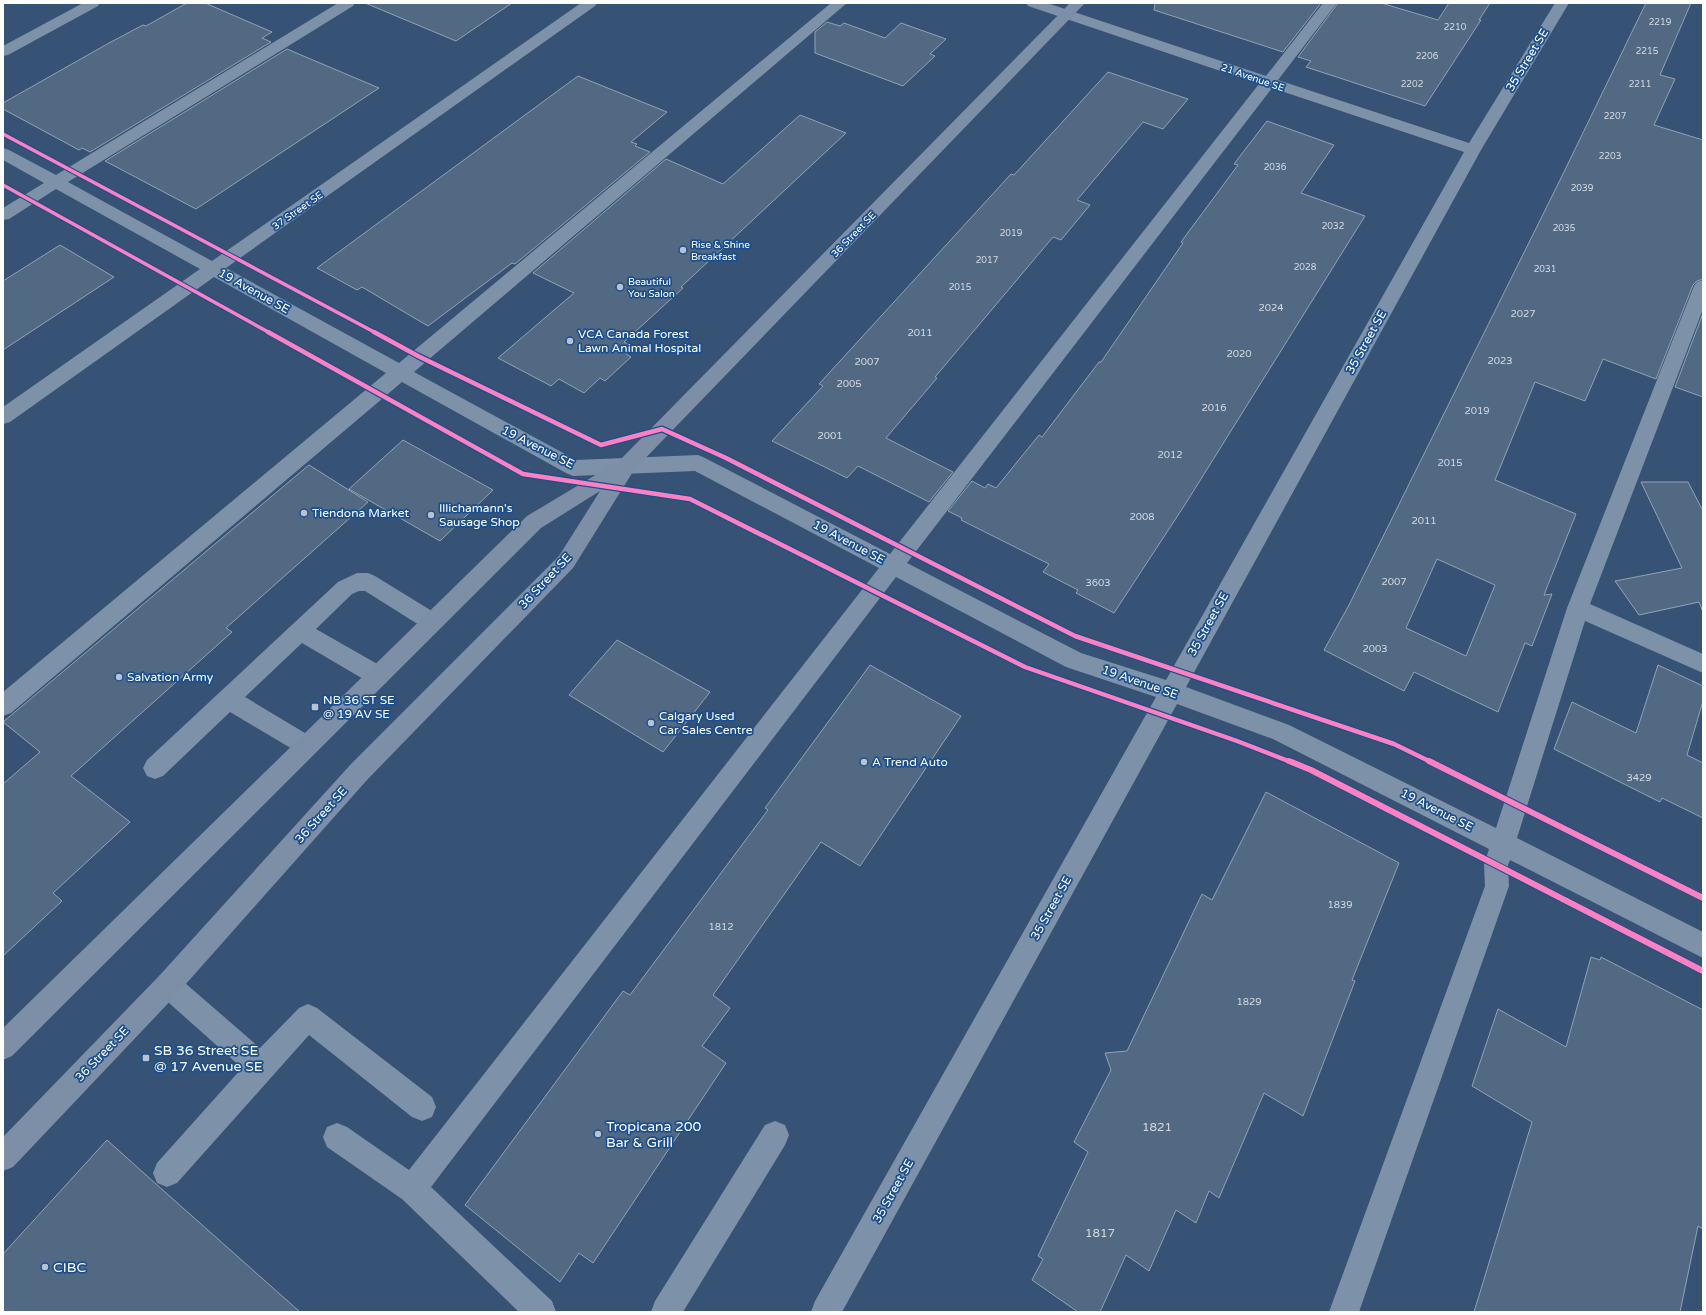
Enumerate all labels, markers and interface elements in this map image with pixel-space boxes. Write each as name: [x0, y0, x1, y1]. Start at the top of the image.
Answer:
house number: 2219: [1649, 17, 1672, 28]
house number: 2210: [1444, 22, 1467, 33]
street label: 35 Street SE: [1503, 26, 1551, 94]
house number: 2215: [1636, 46, 1659, 57]
house number: 2206: [1416, 51, 1439, 62]
street label: 21 Avenue SE: [1219, 62, 1286, 94]
house number: 2202: [1401, 79, 1423, 90]
house number: 2211: [1629, 79, 1651, 90]
house number: 2207: [1604, 111, 1627, 122]
house number: 2203: [1599, 151, 1621, 162]
house number: 2036: [1264, 162, 1287, 173]
house number: 2039: [1571, 183, 1594, 194]
street label: 37 Street SE: [270, 189, 325, 233]
street label: 36 Street SE: [829, 209, 878, 260]
house number: 2032: [1322, 221, 1344, 232]
house number: 2035: [1553, 223, 1576, 234]
house number: 2019: [1000, 228, 1023, 239]
place label: Rise & Shine Breakfast: [691, 239, 750, 263]
marker: Rise & Shine Breakfast: [678, 245, 688, 255]
house number: 2017: [976, 255, 999, 266]
house number: 2028: [1294, 262, 1317, 273]
house number: 2031: [1534, 264, 1556, 275]
street label: 19 Avenue SE: [216, 266, 292, 317]
place label: Beautiful You Salon: [628, 276, 675, 300]
marker: Beautiful You Salon: [615, 282, 625, 292]
house number: 2015: [949, 282, 972, 293]
house number: 2024: [1258, 302, 1284, 314]
street label: 35 Street SE: [1343, 307, 1389, 376]
house number: 2027: [1510, 308, 1536, 320]
place label: VCA Canada Forest Lawn Animal Hospital: [578, 327, 701, 355]
house number: 2011: [907, 327, 933, 339]
marker: VCA Canada Forest Lawn Animal Hospital: [565, 336, 575, 346]
house number: 2020: [1226, 348, 1252, 360]
house number: 2023: [1487, 355, 1513, 367]
house number: 2007: [854, 356, 880, 368]
house number: 2005: [836, 378, 862, 390]
house number: 2016: [1201, 402, 1227, 414]
house number: 2019: [1464, 405, 1490, 417]
street label: 19 Avenue SE: [499, 423, 577, 471]
house number: 2001: [817, 430, 843, 442]
house number: 2012: [1157, 449, 1183, 461]
house number: 2015: [1437, 457, 1463, 469]
place label: Illichamann's Sausage Shop: [439, 501, 520, 529]
place label: Tiendona Market: [312, 506, 409, 520]
marker: Tiendona Market: [299, 508, 309, 518]
marker: Illichamann's Sausage Shop: [426, 510, 436, 520]
house number: 2008: [1129, 511, 1155, 523]
house number: 2011: [1411, 515, 1437, 527]
street label: 19 Avenue SE: [811, 517, 888, 567]
street label: 36 Street SE: [516, 550, 574, 612]
house number: 2007: [1381, 576, 1407, 588]
house number: 3603: [1085, 577, 1111, 589]
street label: 35 Street SE: [1185, 589, 1231, 658]
house number: 2003: [1362, 643, 1388, 655]
street label: 19 Avenue SE: [1100, 662, 1180, 702]
place label: Salvation Army: [127, 670, 214, 684]
marker: Salvation Army: [114, 672, 124, 682]
place label: NB 36 ST SE @ 19 AV SE: [323, 693, 395, 721]
marker: NB 36 ST SE @ 19 AV SE: [310, 702, 320, 712]
place label: Calgary Used Car Sales Centre: [659, 709, 753, 737]
marker: Calgary Used Car Sales Centre: [646, 718, 656, 728]
place label: A Trend Auto: [872, 755, 948, 769]
marker: A Trend Auto: [859, 757, 869, 767]
house number: 3429: [1626, 772, 1652, 784]
street label: 36 Street SE: [292, 784, 350, 846]
street label: 19 Avenue SE: [1398, 786, 1476, 834]
street label: 35 Street SE: [1028, 873, 1074, 942]
house number: 1839: [1327, 899, 1353, 911]
house number: 1812: [708, 921, 734, 933]
house number: 1829: [1236, 996, 1262, 1008]
street label: 36 Street SE: [72, 1023, 132, 1084]
place label: SB 36 Street SE @ 17 Avenue SE: [154, 1042, 263, 1075]
marker: SB 36 Street SE @ 17 Avenue SE: [141, 1053, 151, 1063]
place label: Tropicana 200 Bar & Grill: [606, 1118, 702, 1151]
house number: 1821: [1142, 1120, 1172, 1134]
marker: Tropicana 200 Bar & Grill: [593, 1129, 603, 1139]
street label: 35 Street SE: [870, 1156, 916, 1225]
house number: 1817: [1085, 1226, 1115, 1240]
place label: CIBC: [53, 1259, 86, 1276]
marker: CIBC: [40, 1262, 50, 1272]

